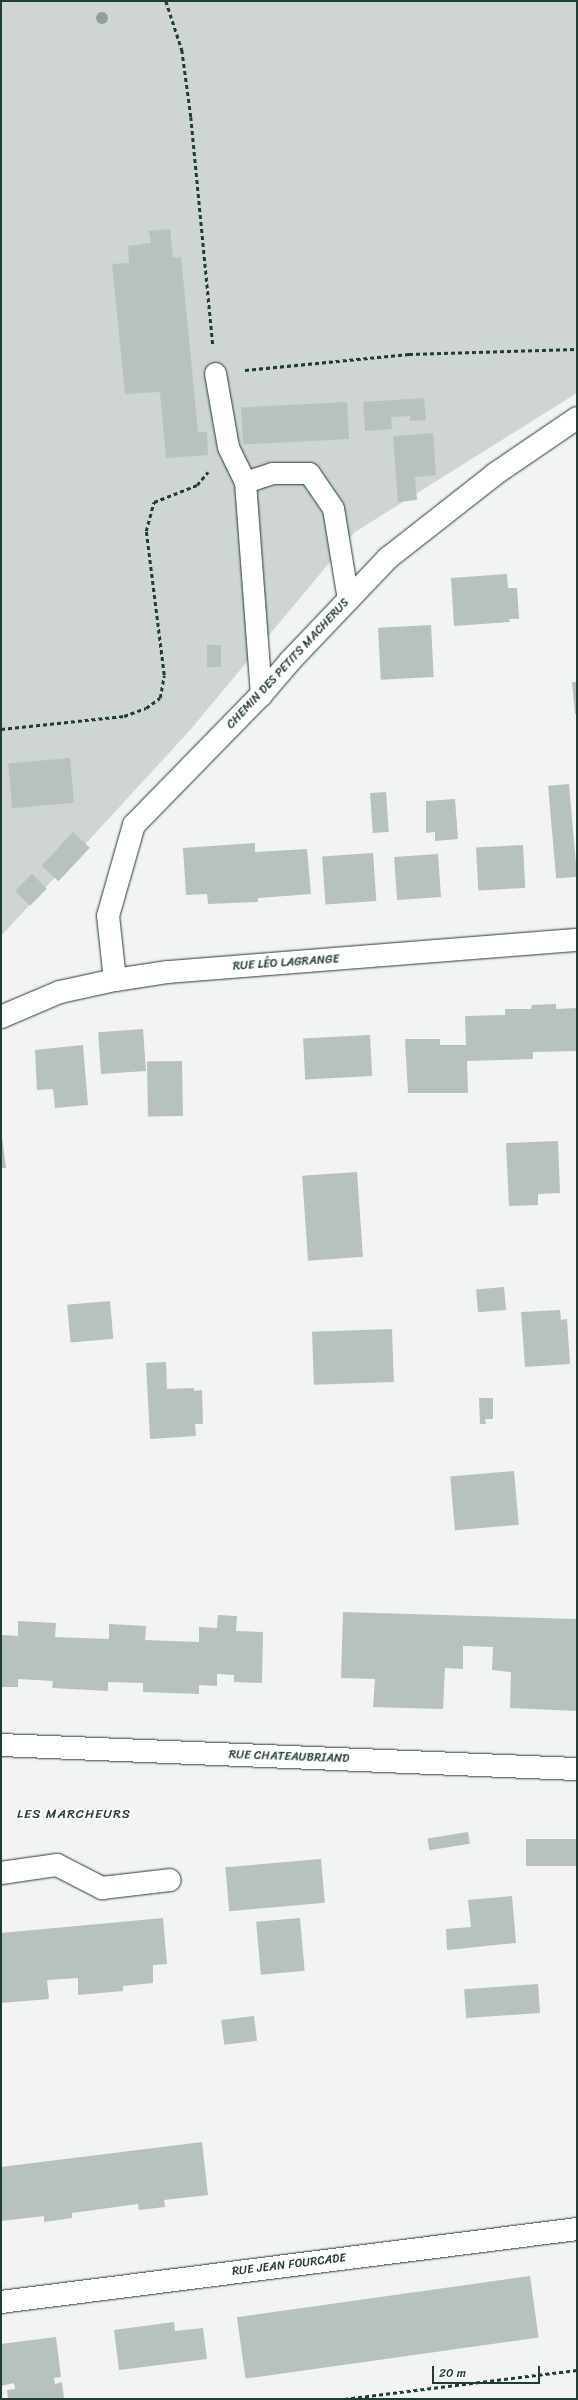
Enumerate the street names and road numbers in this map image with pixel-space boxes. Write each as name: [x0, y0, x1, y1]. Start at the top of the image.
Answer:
street label: CHEMIN DES PETITS MACHERUS: [223, 595, 353, 733]
street label: RUE LÉO LAGRANGE: [232, 952, 340, 974]
street label: RUE CHATEAUBRIAND: [229, 1748, 349, 1766]
street label: RUE JEAN FOURCADE: [231, 2251, 347, 2279]

